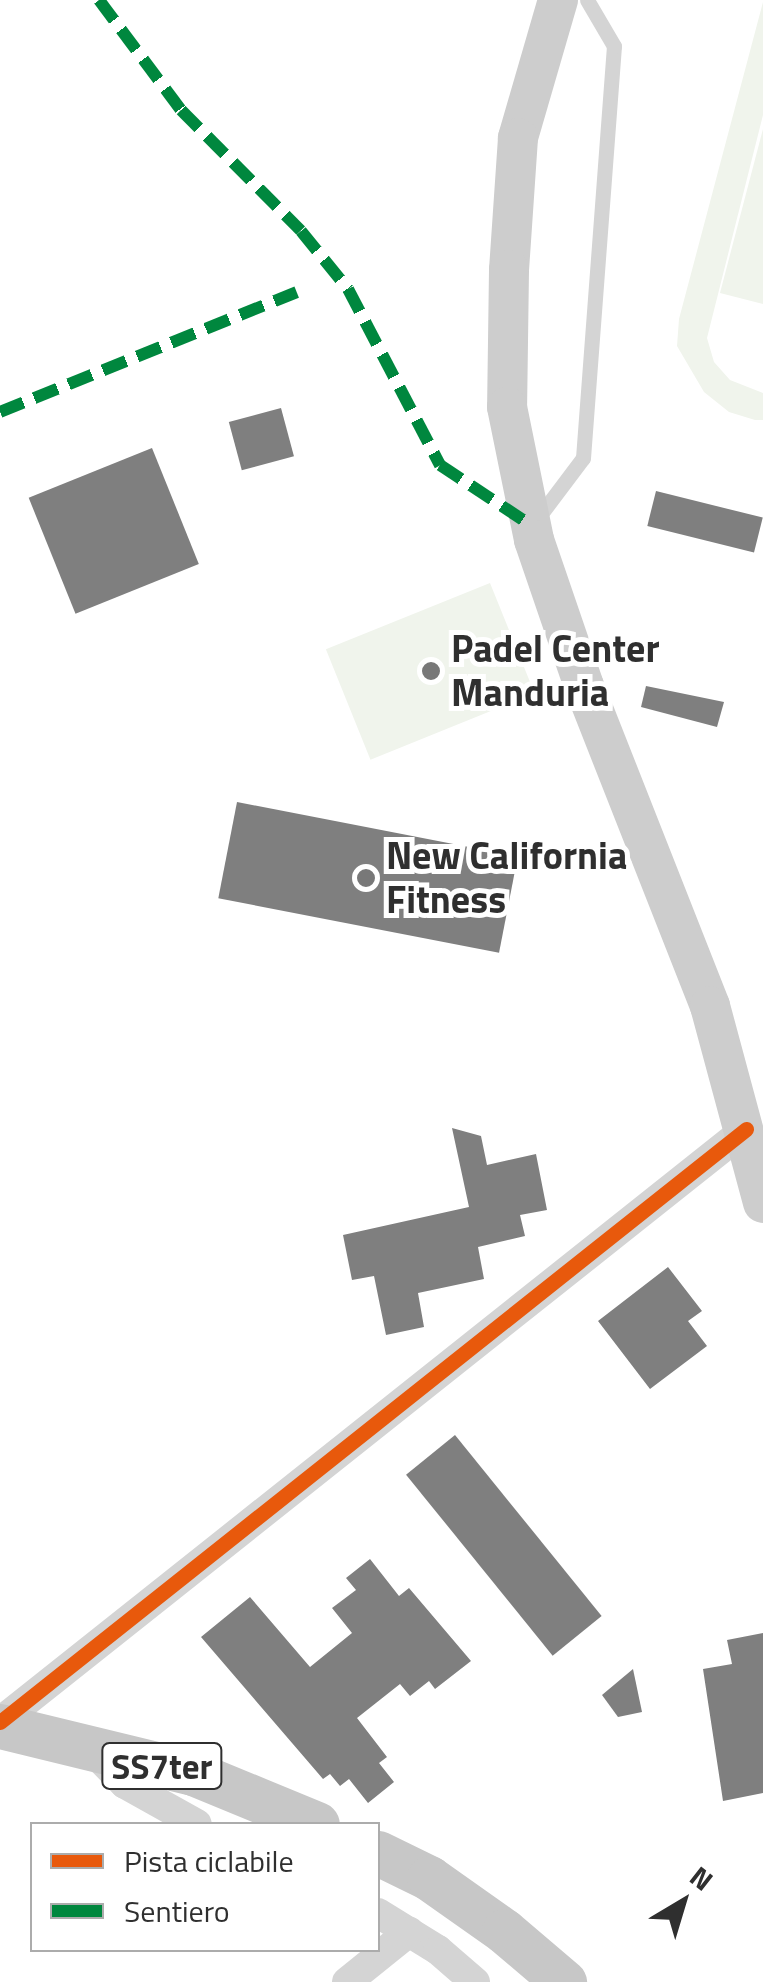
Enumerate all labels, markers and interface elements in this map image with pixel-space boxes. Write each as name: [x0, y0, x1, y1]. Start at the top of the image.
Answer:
place label: Padel Center Manduria: [451, 626, 660, 716]
marker: Padel Center Manduria: [420, 660, 442, 682]
place label: New California Fitness: [386, 833, 627, 922]
marker: New California Fitness: [355, 867, 377, 889]
road number: SS7ter: [100, 1736, 224, 1796]
legend: [30, 1822, 380, 1952]
text: Pista ciclabile: [124, 1838, 294, 1884]
north arrow: [633, 1852, 733, 1952]
text: N: [681, 1855, 723, 1901]
text: Sentiero: [124, 1888, 230, 1934]

